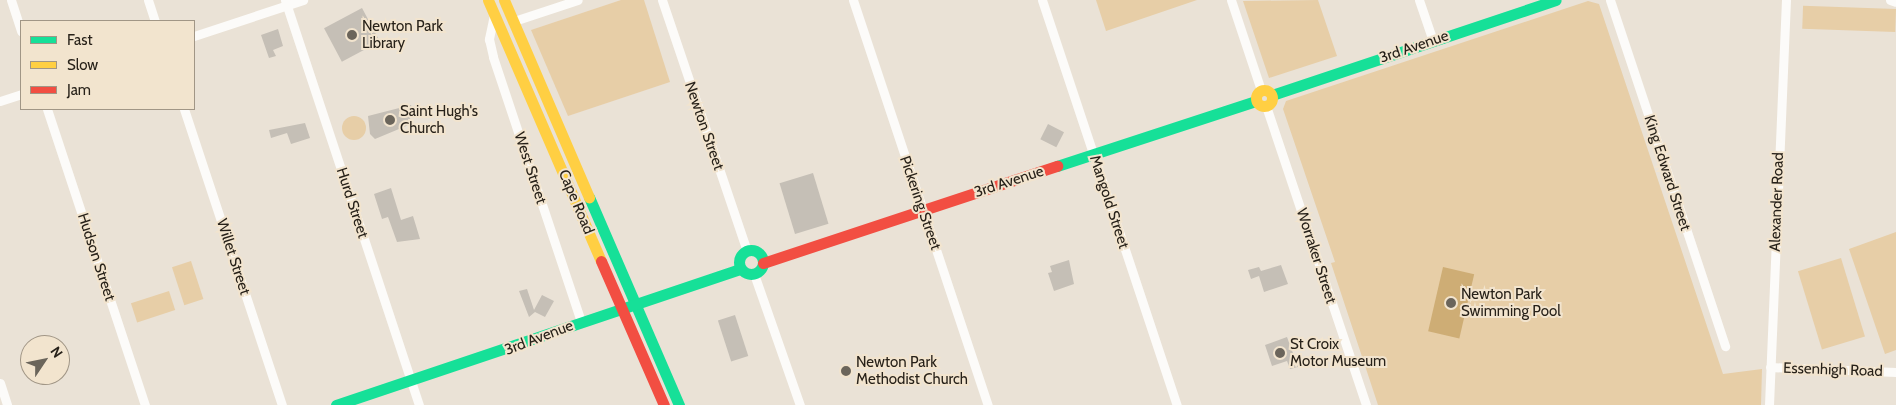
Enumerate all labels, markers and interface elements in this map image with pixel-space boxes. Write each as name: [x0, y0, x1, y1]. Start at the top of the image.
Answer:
place label: Newton Park Library: [362, 17, 443, 52]
legend: [20, 20, 195, 110]
street label: 3rd Avenue: [1377, 27, 1451, 67]
marker: Newton Park Library: [346, 29, 358, 41]
text: Fast: [67, 31, 92, 49]
text: Slow: [67, 56, 98, 74]
street label: Newton Street: [680, 79, 728, 173]
text: Jam: [67, 81, 91, 99]
place label: Saint Hugh's Church: [400, 102, 478, 137]
street label: King Edward Street: [1640, 113, 1694, 233]
marker: Saint Hugh's Church: [384, 114, 396, 126]
street label: West Street: [510, 130, 550, 206]
street label: Alexander Road: [1766, 152, 1788, 252]
street label: Mangold Street: [1085, 153, 1133, 251]
street label: Pickering Street: [895, 154, 945, 252]
street label: 3rd Avenue: [972, 162, 1046, 202]
street label: Hurd Street: [332, 165, 372, 241]
street label: Cape Road: [554, 167, 598, 237]
street label: Worraker Street: [1292, 206, 1340, 306]
street label: Hudson Street: [73, 211, 119, 303]
street label: Willet Street: [212, 217, 254, 297]
place label: Newton Park Swimming Pool: [1461, 285, 1561, 320]
marker: Newton Park Swimming Pool: [1445, 297, 1457, 309]
street label: 3rd Avenue: [502, 317, 576, 359]
north arrow: [20, 335, 70, 385]
place label: St Croix Motor Museum: [1290, 335, 1386, 370]
text: N: [46, 343, 67, 361]
marker: St Croix Motor Museum: [1274, 347, 1286, 359]
place label: Newton Park Methodist Church: [856, 353, 968, 388]
street label: Essenhigh Road: [1783, 359, 1883, 381]
marker: Newton Park Methodist Church: [840, 365, 852, 377]

